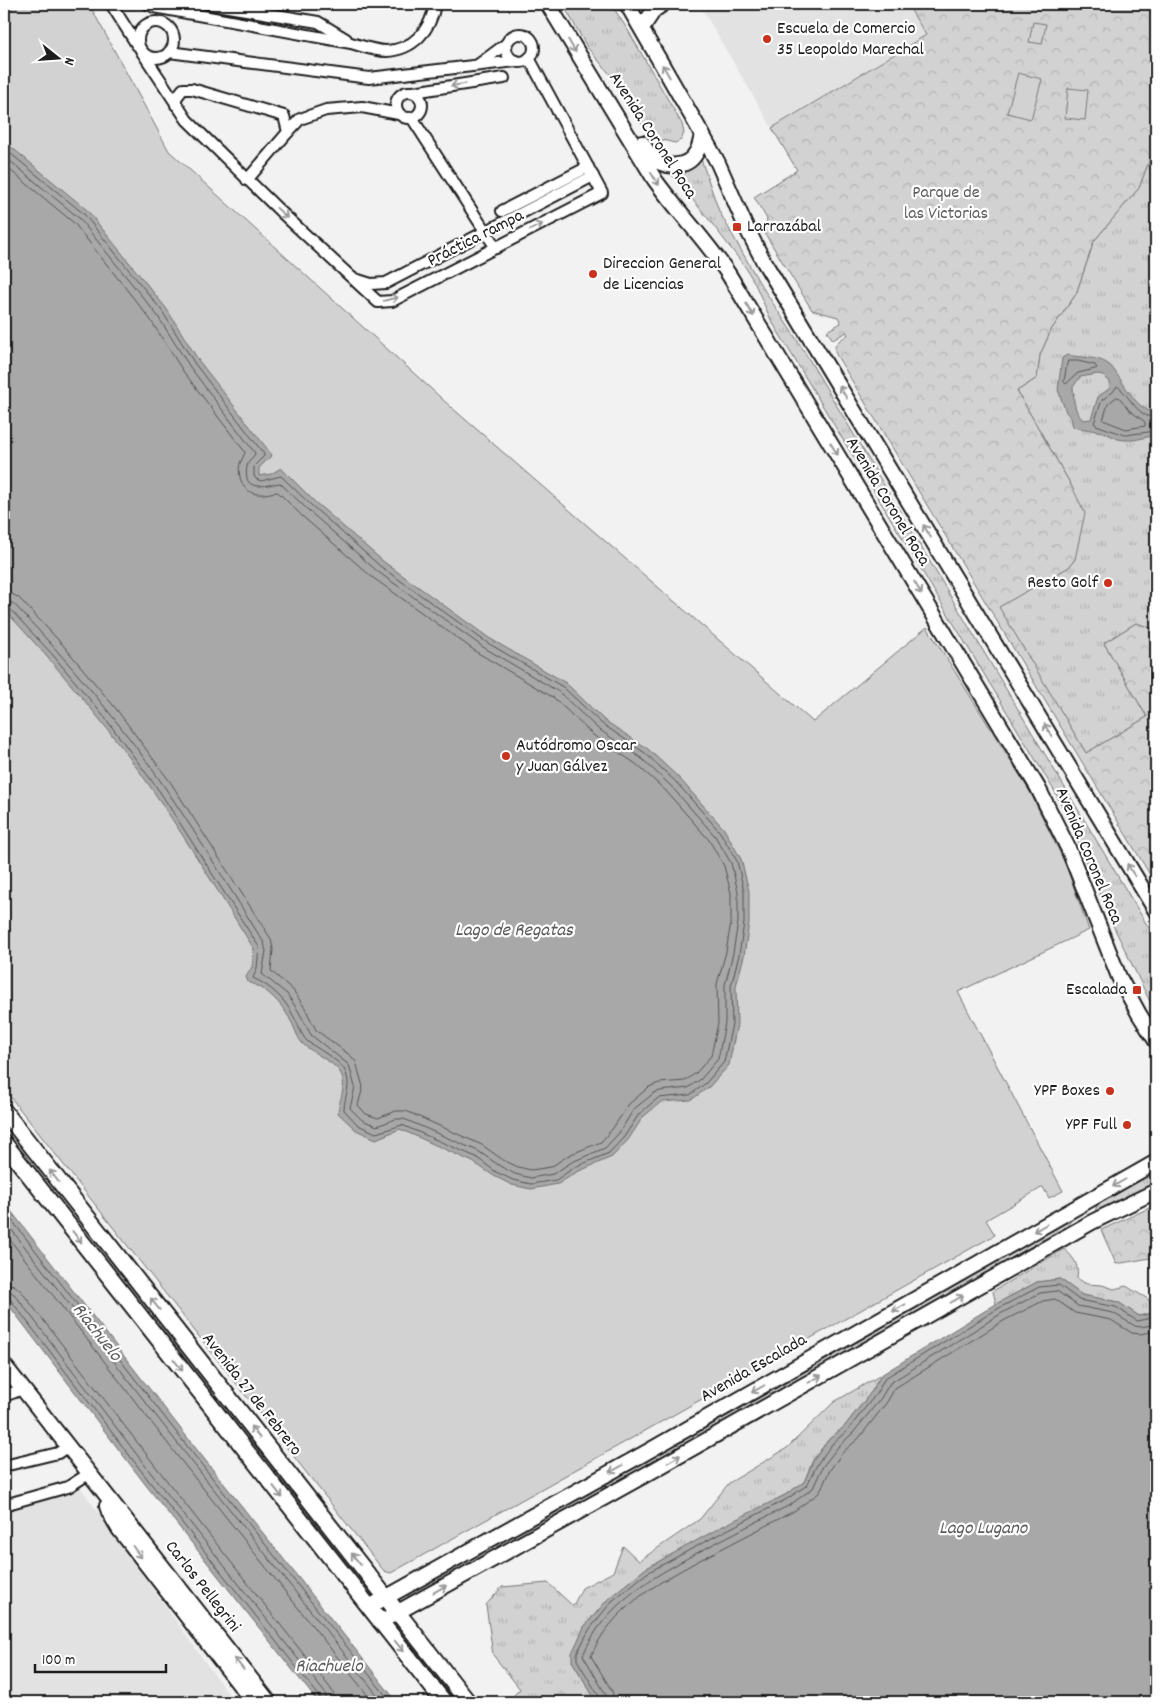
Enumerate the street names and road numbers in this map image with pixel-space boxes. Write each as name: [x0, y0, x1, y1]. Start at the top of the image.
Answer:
street label: Avenida Coronel Roca: [602, 68, 703, 205]
street label: Práctica rampa: [424, 204, 529, 274]
street label: Avenida Coronel Roca: [839, 433, 936, 572]
street label: Avenida Coronel Roca: [1048, 784, 1128, 929]
street label: Avenida 27 de Febrero: [195, 1328, 307, 1462]
street label: Avenida Escalada: [696, 1328, 812, 1410]
street label: Carlos Pellegrini: [158, 1536, 246, 1638]

